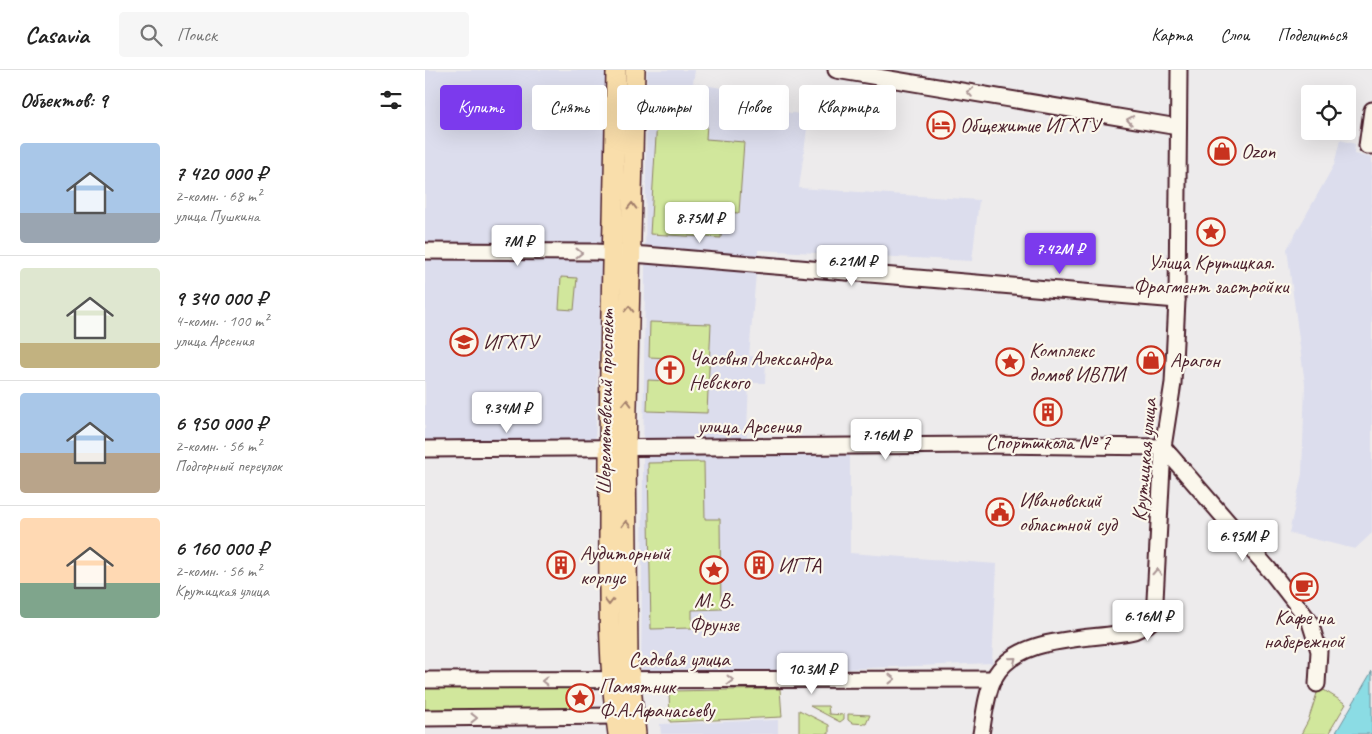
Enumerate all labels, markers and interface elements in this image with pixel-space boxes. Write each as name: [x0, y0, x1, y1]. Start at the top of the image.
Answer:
search box: [119, 12, 469, 57]
text: Casavia: [25, 20, 89, 50]
icon: search: [137, 21, 165, 49]
text: Поиск: [177, 23, 217, 47]
text: Карта: [1151, 24, 1192, 46]
text: Слои: [1220, 24, 1249, 46]
text: Поделиться: [1277, 24, 1347, 46]
chip: Купить: [440, 85, 522, 130]
chip: Снять: [532, 85, 607, 130]
chip: Фильтры: [617, 85, 709, 130]
chip: Новое: [719, 85, 789, 130]
chip: Квартира: [799, 85, 896, 130]
map controls: [1301, 85, 1356, 140]
button: locate: [1301, 85, 1356, 140]
icon: filters: [377, 86, 405, 114]
text: Объектов: 9: [20, 87, 108, 113]
one-way arrow: [966, 88, 974, 98]
hotel icon: Общежитие ИГХТУ: [926, 110, 956, 140]
place label: Общежитие ИГХТУ: [960, 112, 1103, 138]
one-way arrow: [1126, 116, 1135, 126]
shop icon: Ozon: [1207, 136, 1237, 166]
place label: Ozon: [1241, 138, 1276, 164]
text: 7 420 000 ₽: [175, 160, 267, 186]
icon: home: [60, 163, 120, 223]
text: 2-комн. · 68 m²: [175, 186, 261, 206]
one-way arrow: [627, 202, 637, 210]
pin: 8.75M ₽: [654, 202, 746, 244]
text: улица Пушкина: [175, 206, 259, 226]
text: 8.75M ₽: [676, 208, 724, 228]
place icon: Улица Крутицкая. Фрагмент застройки: [1196, 217, 1226, 247]
pin: 7M ₽: [488, 224, 548, 267]
text: 7M ₽: [503, 231, 533, 251]
pin: 7.42M ₽: [1014, 232, 1106, 275]
text: 7.42M ₽: [1036, 239, 1084, 259]
pin: 6.21M ₽: [806, 244, 898, 287]
one-way arrow: [575, 247, 583, 258]
place label: Улица Крутицкая. Фрагмент застройки: [1133, 249, 1290, 299]
text: 6.21M ₽: [828, 251, 876, 271]
text: 9 340 000 ₽: [175, 285, 267, 311]
icon: home: [60, 288, 120, 348]
one-way arrow: [624, 305, 634, 312]
street label: Шереметевский проспект: [590, 308, 620, 495]
text: 4-комн. · 100 m²: [175, 311, 268, 331]
school or university icon: ИГХТУ: [449, 327, 479, 357]
place label: ИГХТУ: [483, 329, 541, 355]
text: улица Арсения: [175, 331, 254, 351]
place label: Комплекс домов ИВПИ: [1029, 337, 1129, 387]
place label: Часовня Александра Невского: [689, 345, 834, 395]
shop icon: Арагон: [1136, 345, 1166, 375]
place icon: Комплекс домов ИВПИ: [995, 347, 1025, 377]
place label: Арагон: [1170, 347, 1221, 373]
church icon: Часовня Александра Невского: [655, 355, 685, 385]
pin: 9.34M ₽: [461, 392, 553, 434]
street label: Крутицкая улица: [1126, 396, 1162, 523]
building icon: Спортшкола № 7: [1033, 397, 1063, 427]
text: 9.34M ₽: [483, 398, 531, 418]
one-way arrow: [621, 398, 632, 406]
text: 6 950 000 ₽: [175, 410, 267, 436]
icon: home: [60, 413, 120, 473]
street label: улица Арсения: [695, 413, 802, 439]
pin: 7.16M ₽: [840, 418, 932, 461]
text: 7.16M ₽: [862, 425, 910, 445]
place label: Спортшкола № 7: [986, 429, 1112, 455]
text: 2-комн. · 56 m²: [175, 436, 261, 456]
text: Подгорный переулок: [175, 456, 282, 476]
place label: Ивановский областной суд: [1019, 487, 1119, 537]
public building icon: Ивановский областной суд: [985, 497, 1015, 527]
one-way arrow: [621, 520, 631, 528]
pin: 6.95M ₽: [1197, 520, 1289, 562]
text: 6.95M ₽: [1219, 526, 1267, 546]
text: 6 160 000 ₽: [175, 535, 268, 561]
icon: home: [60, 538, 120, 598]
place label: Аудиторный корпус: [580, 540, 672, 590]
building icon: Аудиторный корпус: [546, 550, 576, 580]
building icon: ИГТА: [744, 550, 774, 580]
place label: ИГТА: [778, 552, 822, 578]
place icon: М. В. Фрунзе: [699, 555, 729, 585]
text: 2-комн. · 56 m²: [175, 561, 261, 581]
one-way arrow: [1152, 568, 1163, 576]
cafe icon: Кафе на набережной: [1289, 572, 1319, 602]
text: Крутицкая улица: [175, 581, 269, 601]
place label: М. В. Фрунзе: [689, 587, 740, 637]
one-way arrow: [604, 598, 615, 606]
pin: 6.16M ₽: [1102, 600, 1194, 642]
place label: Кафе на набережной: [1264, 604, 1346, 654]
text: 6.16M ₽: [1123, 606, 1173, 626]
street label: Садовая улица: [629, 646, 731, 672]
pin: 10.3M ₽: [766, 652, 858, 695]
one-way arrow: [1007, 656, 1016, 665]
text: 10.3M ₽: [788, 659, 836, 679]
place label: Памятник Ф.А.Афанасьеву: [599, 673, 716, 723]
one-way arrow: [889, 674, 897, 684]
one-way arrow: [726, 675, 734, 685]
one-way arrow: [541, 676, 549, 686]
place icon: Памятник Ф.А.Афанасьеву: [565, 683, 595, 713]
one-way arrow: [470, 712, 478, 723]

